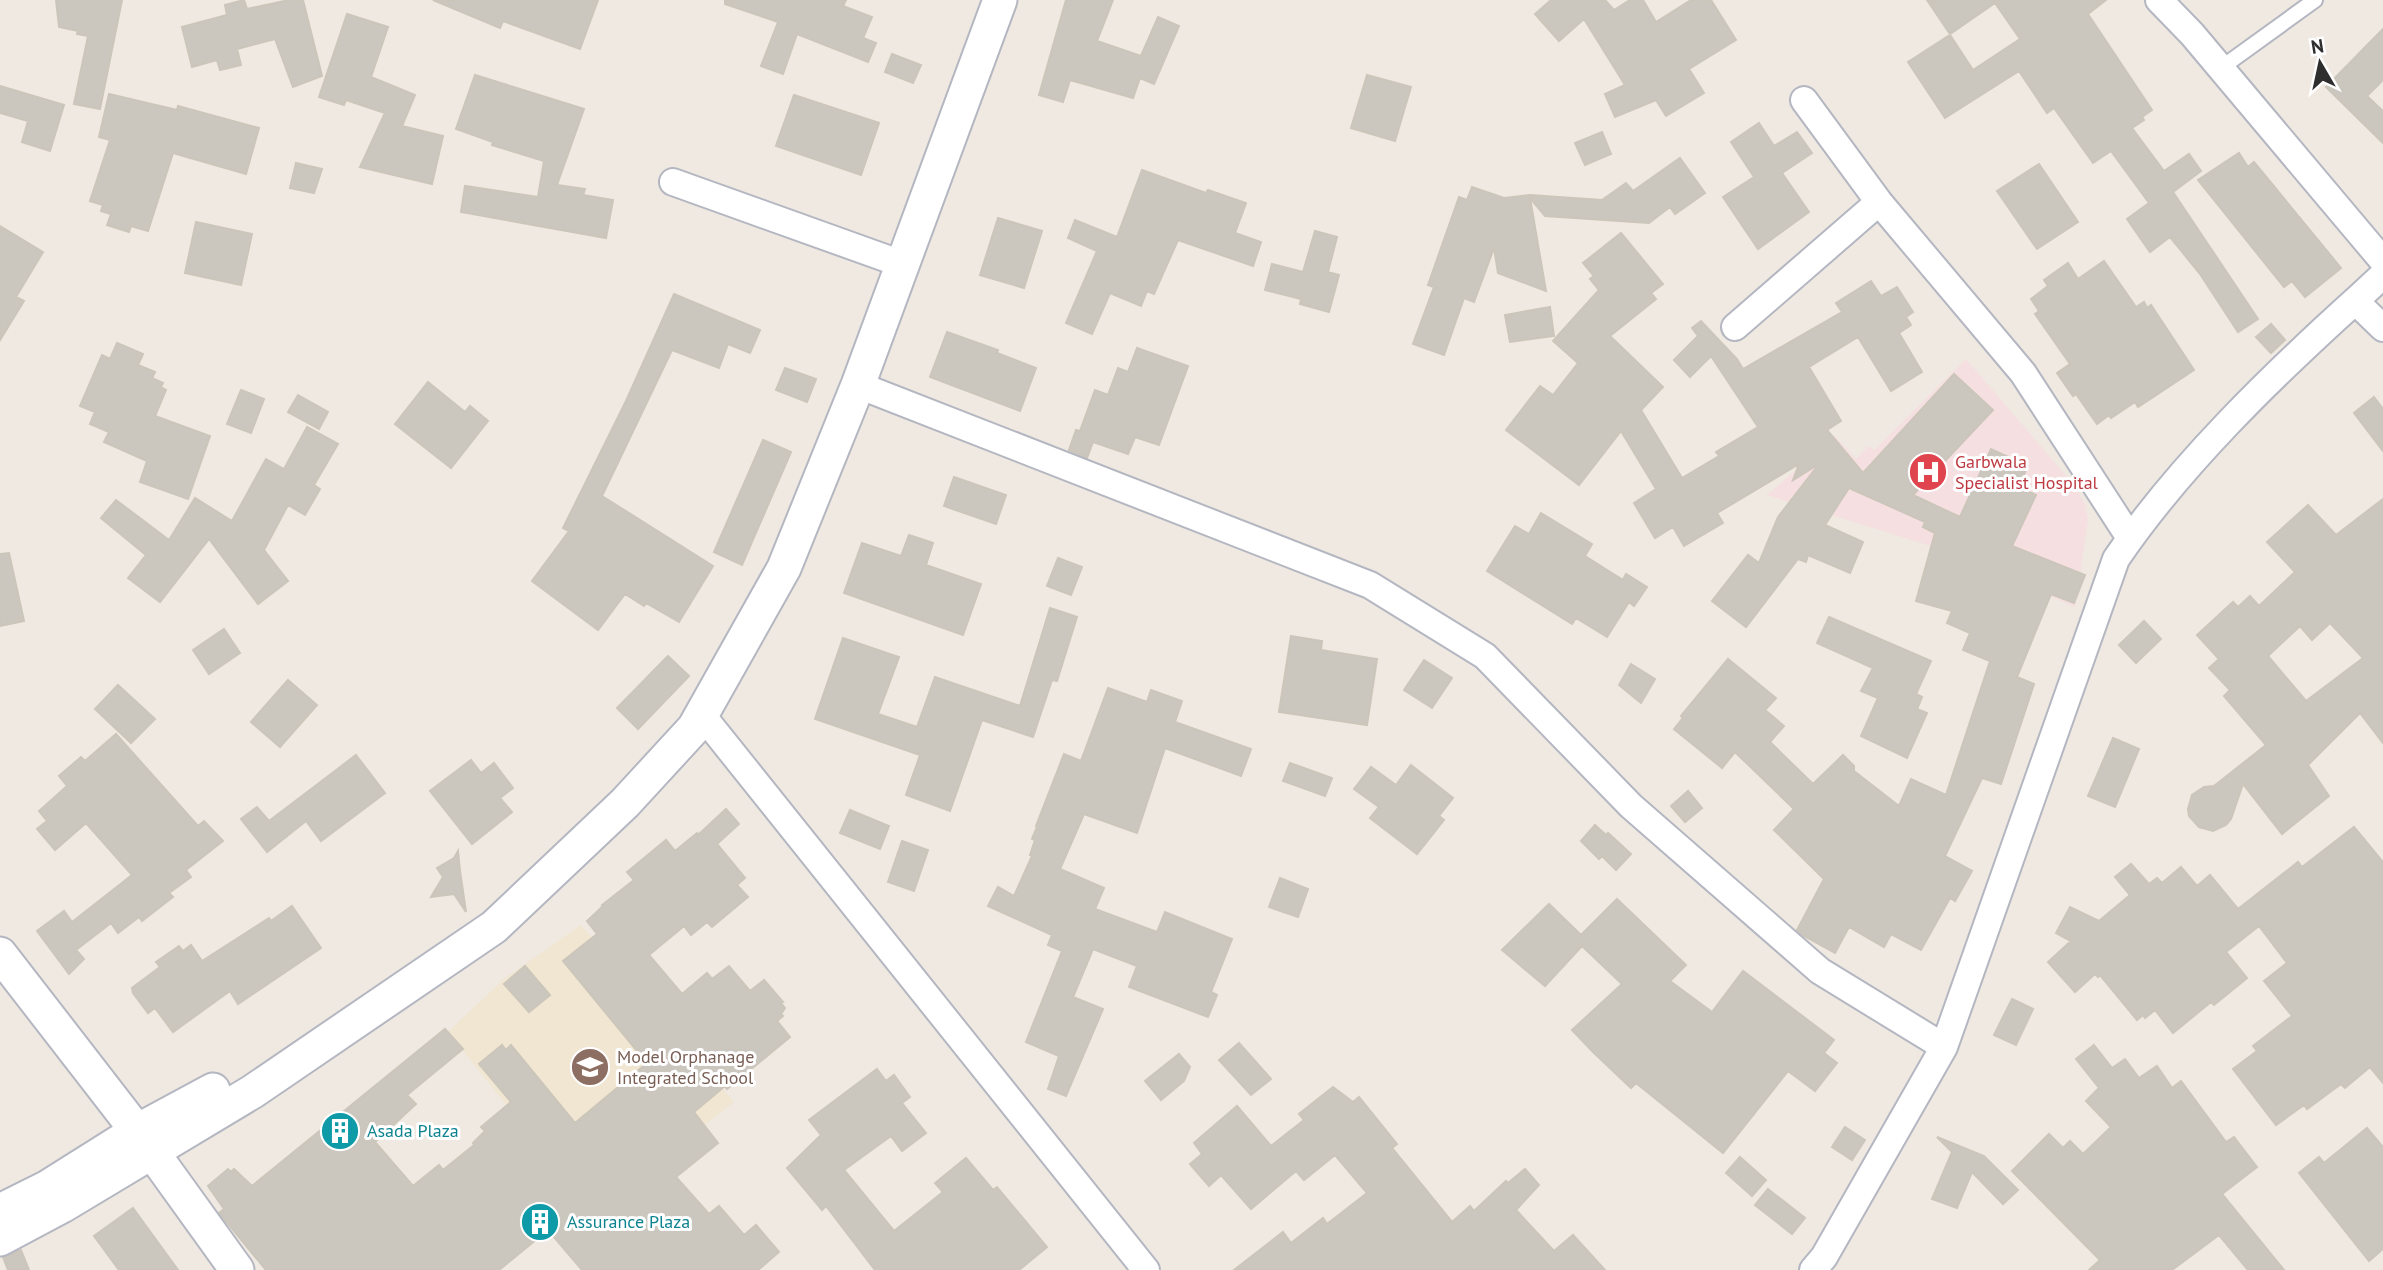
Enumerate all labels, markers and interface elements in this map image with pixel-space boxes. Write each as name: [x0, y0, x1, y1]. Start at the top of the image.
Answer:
north arrow: [2285, 28, 2355, 98]
text: N: [2309, 33, 2325, 59]
place label: Garbwala Specialist Hospital: [1955, 450, 2099, 494]
hospital icon: Garbwala Specialist Hospital: [1907, 451, 1949, 493]
place label: Model Orphanage Integrated School: [617, 1045, 754, 1089]
school or university icon: Model Orphanage Integrated School: [569, 1046, 611, 1088]
building icon: Asada Plaza: [319, 1110, 361, 1152]
place label: Asada Plaza: [367, 1119, 459, 1142]
building icon: Assurance Plaza: [519, 1201, 561, 1243]
place label: Assurance Plaza: [567, 1210, 690, 1233]

